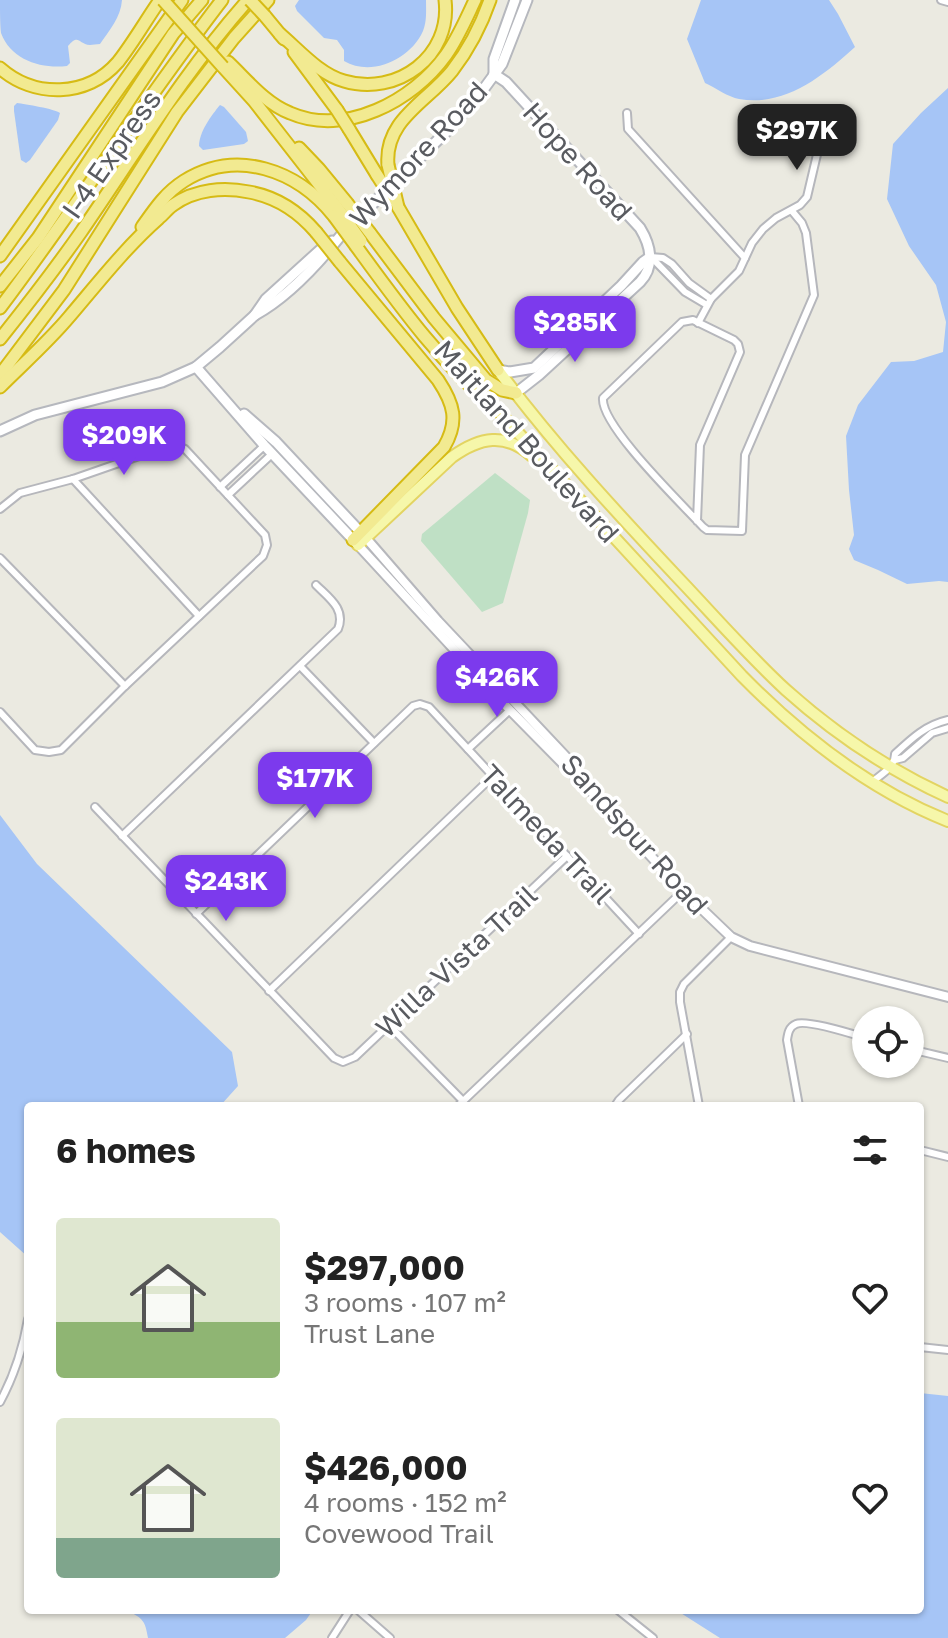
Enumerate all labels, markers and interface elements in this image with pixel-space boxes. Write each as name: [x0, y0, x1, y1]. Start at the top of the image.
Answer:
street label: Wymore Road: [342, 75, 494, 233]
street label: I-4 Express: [55, 83, 167, 225]
street label: Hope Road: [517, 95, 639, 227]
pin: $297K: [741, 104, 853, 172]
text: $297K: [756, 114, 838, 145]
pin: $285K: [519, 296, 631, 364]
text: $285K: [533, 306, 617, 337]
street label: Maitland Boulevard: [428, 333, 626, 549]
pin: $209K: [68, 409, 180, 477]
text: $209K: [81, 419, 167, 450]
pin: $426K: [441, 651, 553, 719]
text: $426K: [455, 661, 539, 692]
street label: Sandspur Road: [555, 747, 715, 921]
pin: $177K: [259, 752, 371, 820]
street label: Talmeda Trail: [474, 757, 620, 911]
text: $177K: [276, 762, 354, 793]
pin: $243K: [170, 855, 282, 923]
text: $243K: [184, 865, 268, 896]
street label: Willa Vista Trail: [369, 878, 543, 1044]
map controls: [852, 1006, 924, 1078]
button: locate: [852, 1006, 924, 1078]
icon: filters: [848, 1128, 892, 1172]
text: 6 homes: [56, 1130, 196, 1170]
text: $297,000: [304, 1247, 465, 1287]
icon: home: [120, 1250, 216, 1346]
icon: heart: [848, 1276, 892, 1320]
text: 3 rooms · 107 m²: [304, 1287, 506, 1318]
text: Trust Lane: [304, 1318, 435, 1349]
text: $426,000: [304, 1447, 468, 1487]
icon: home: [120, 1450, 216, 1546]
icon: heart: [848, 1476, 892, 1520]
text: 4 rooms · 152 m²: [304, 1487, 507, 1518]
text: Covewood Trail: [304, 1518, 494, 1549]

